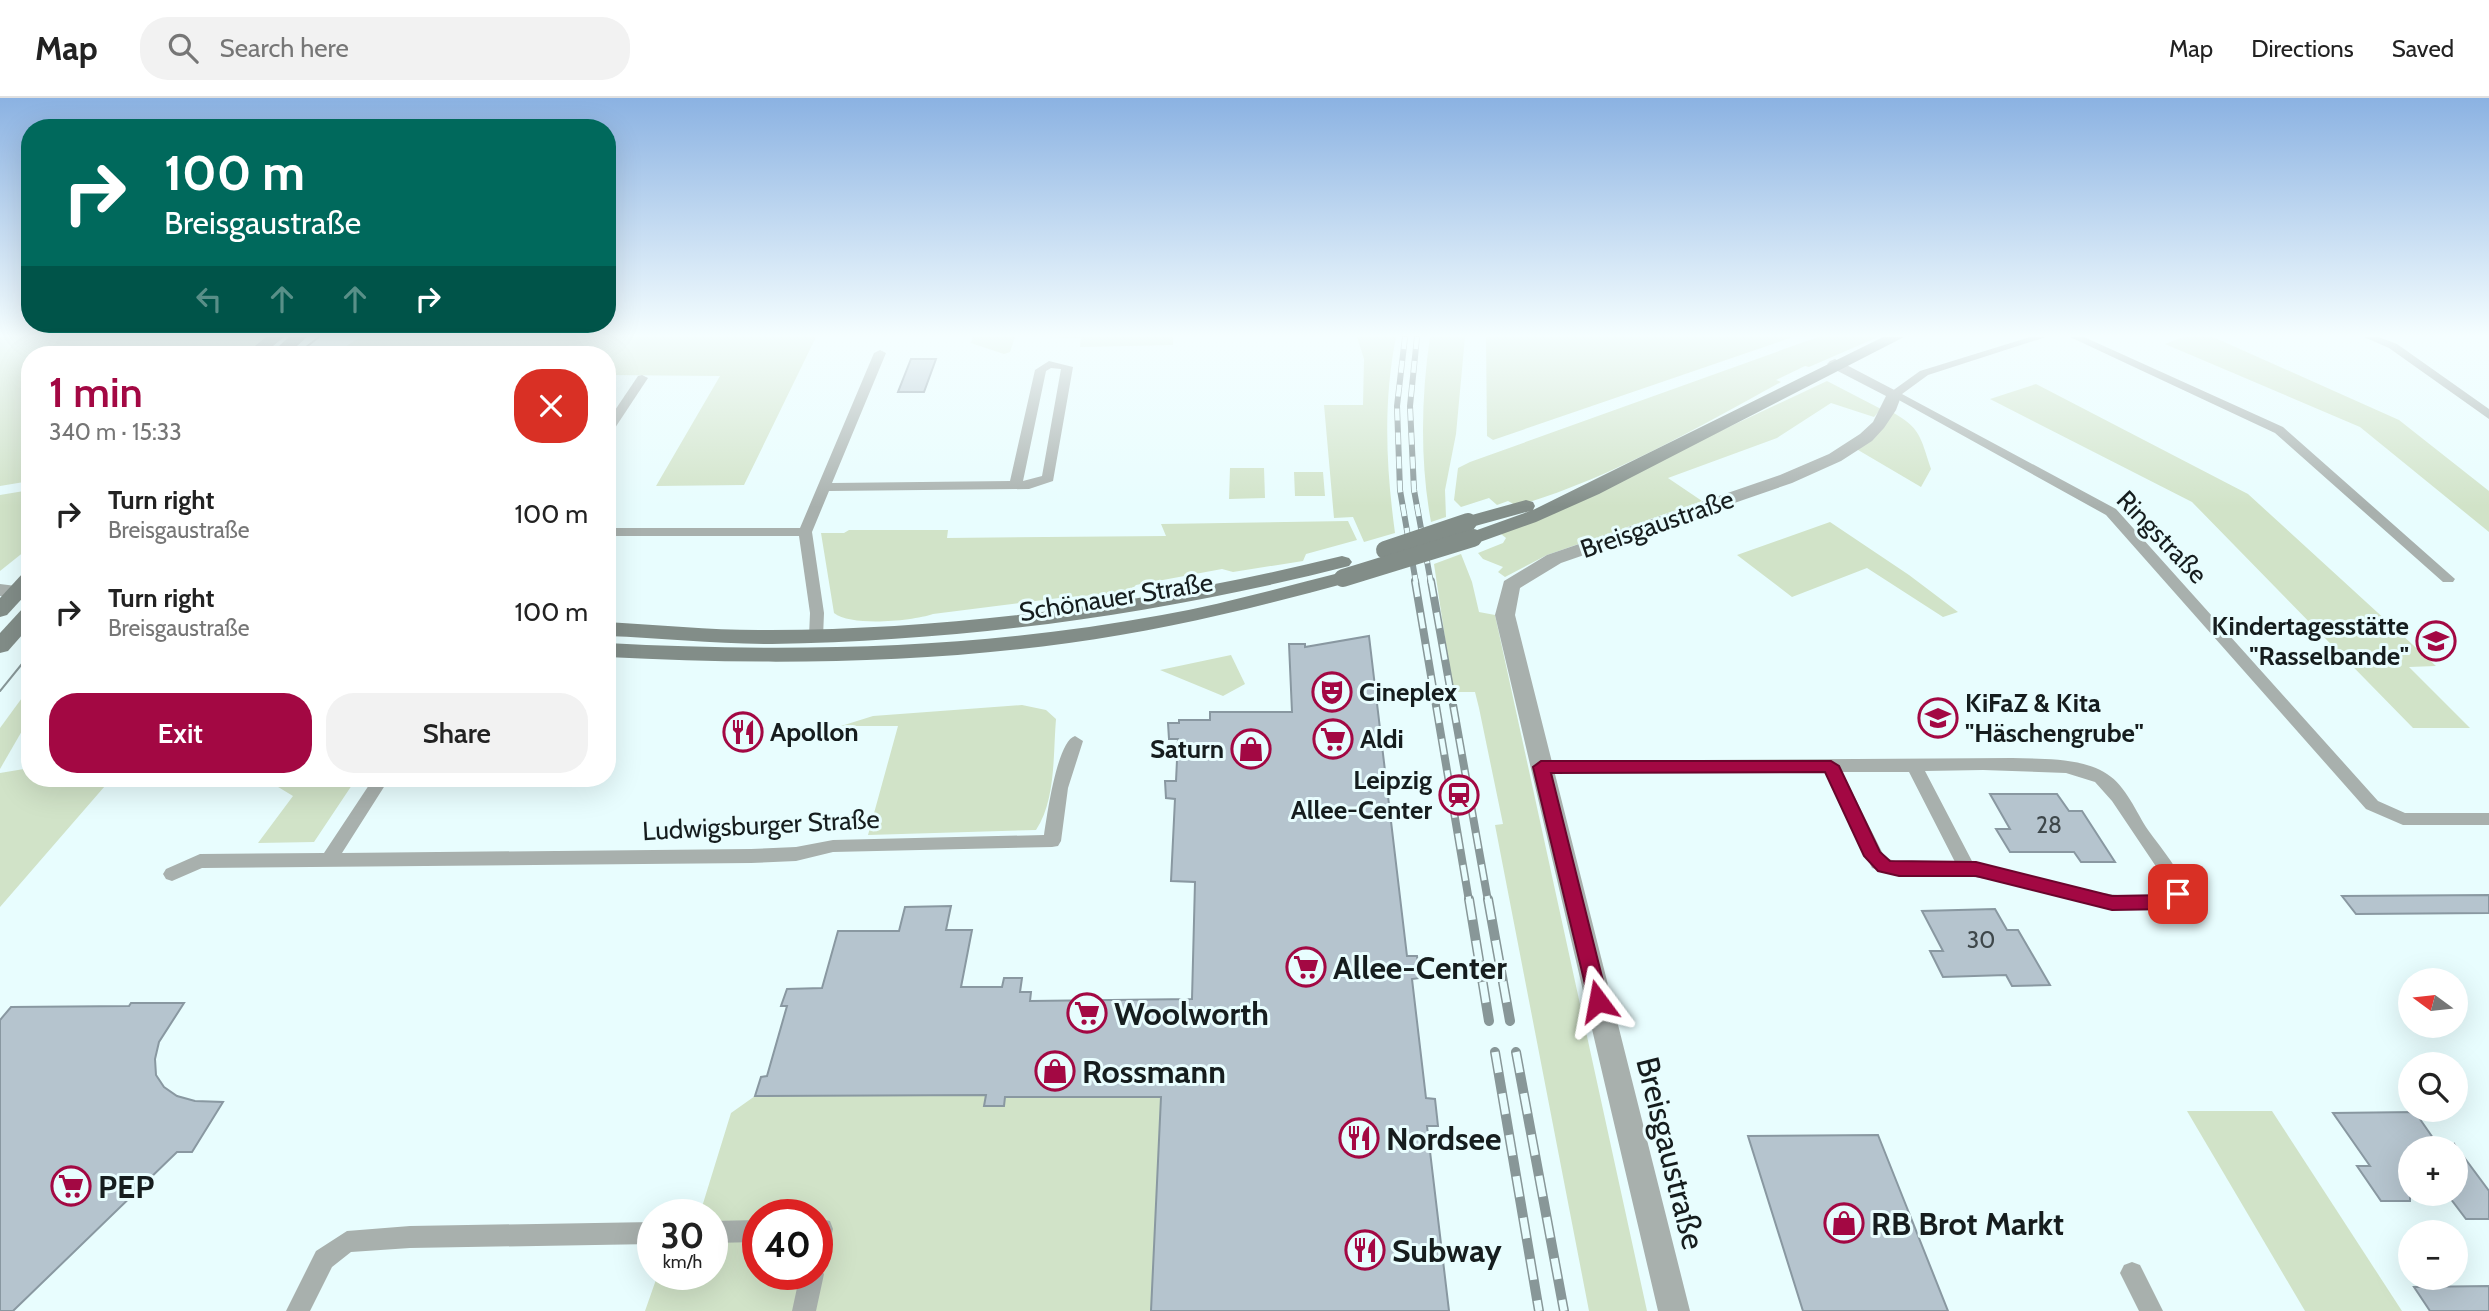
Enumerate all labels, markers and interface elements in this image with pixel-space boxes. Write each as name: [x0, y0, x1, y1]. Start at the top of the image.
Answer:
search box: [140, 17, 630, 80]
text: Map: [35, 28, 98, 68]
icon: search: [164, 29, 202, 67]
text: Search here: [220, 32, 349, 64]
text: Map: [2169, 34, 2213, 63]
text: Directions: [2251, 34, 2354, 63]
text: Saved: [2392, 34, 2454, 63]
text: 100 m: [164, 143, 305, 202]
icon: right: [49, 147, 140, 238]
text: Breisgaustraße: [164, 203, 361, 242]
icon: left: [190, 280, 228, 318]
icon: ahead: [263, 280, 301, 318]
icon: ahead: [336, 280, 374, 318]
icon: right: [409, 280, 447, 318]
text: 1 min: [49, 366, 143, 418]
button: close: [514, 369, 588, 443]
text: 340 m · 15:33: [49, 418, 182, 446]
street label: Breisgaustraße: [1576, 483, 1738, 565]
text: Turn right: [108, 484, 214, 516]
street label: Ringstraße: [2110, 484, 2214, 590]
icon: right: [49, 495, 87, 533]
text: 100 m: [515, 498, 588, 530]
text: Breisgaustraße: [108, 516, 250, 544]
street label: Schönauer Straße: [1017, 566, 1215, 628]
text: Turn right: [108, 582, 214, 614]
icon: right: [49, 593, 87, 631]
text: 100 m: [515, 596, 588, 628]
place label: Kindertagesstätte "Rasselbande": [2211, 610, 2409, 672]
text: Breisgaustraße: [108, 614, 250, 642]
school or university icon: Kindertagesstätte "Rasselbande": [2415, 620, 2457, 662]
theatre icon: Cineplex: [1311, 671, 1353, 713]
place label: Cineplex: [1359, 676, 1457, 708]
place label: KiFaZ & Kita "Häschengrube": [1965, 687, 2144, 749]
button: Exit: [49, 693, 312, 773]
button: Share: [326, 693, 588, 773]
school or university icon: KiFaZ & Kita "Häschengrube": [1917, 697, 1959, 739]
restaurant icon: Apollon: [722, 711, 764, 753]
place label: Apollon: [770, 716, 859, 748]
supermarket icon: Aldi: [1312, 718, 1354, 760]
place label: Aldi: [1360, 723, 1404, 755]
shop icon: Saturn: [1230, 728, 1272, 770]
place label: Saturn: [1150, 733, 1224, 765]
place label: Leipzig Allee-Center: [1291, 764, 1432, 826]
station icon: Leipzig Allee-Center: [1438, 774, 1480, 816]
street label: Ludwigsburger Straße: [641, 803, 881, 847]
house number: 28: [2036, 811, 2062, 839]
pin: [2148, 864, 2208, 924]
icon: arrive: [2159, 875, 2197, 913]
house number: 30: [1967, 926, 1995, 954]
supermarket icon: Allee-Center: [1285, 946, 1327, 988]
place label: Allee-Center: [1333, 948, 1507, 987]
position arrow: [1561, 964, 1635, 1038]
north arrow: [2398, 968, 2468, 1038]
map controls: [2398, 968, 2468, 1290]
supermarket icon: Woolworth: [1066, 992, 1108, 1034]
place label: Woolworth: [1114, 994, 1269, 1033]
shop icon: Rossmann: [1034, 1050, 1076, 1092]
place label: Rossmann: [1082, 1052, 1226, 1091]
button: search: [2398, 1052, 2468, 1122]
street label: Breisgaustraße: [1628, 1053, 1714, 1253]
restaurant icon: Nordsee: [1338, 1117, 1380, 1159]
place label: Nordsee: [1386, 1119, 1501, 1158]
button: +: [2398, 1136, 2468, 1206]
supermarket icon: PEP: [50, 1165, 92, 1207]
place label: PEP: [98, 1167, 154, 1206]
speed limit sign: 40: [742, 1199, 833, 1290]
shop icon: RB Brot Markt: [1823, 1202, 1865, 1244]
place label: RB Brot Markt: [1871, 1204, 2064, 1243]
text: 30: [661, 1214, 704, 1257]
button: −: [2398, 1220, 2468, 1290]
restaurant icon: Subway: [1344, 1229, 1386, 1271]
place label: Subway: [1392, 1231, 1502, 1270]
text: km/h: [663, 1251, 702, 1273]

